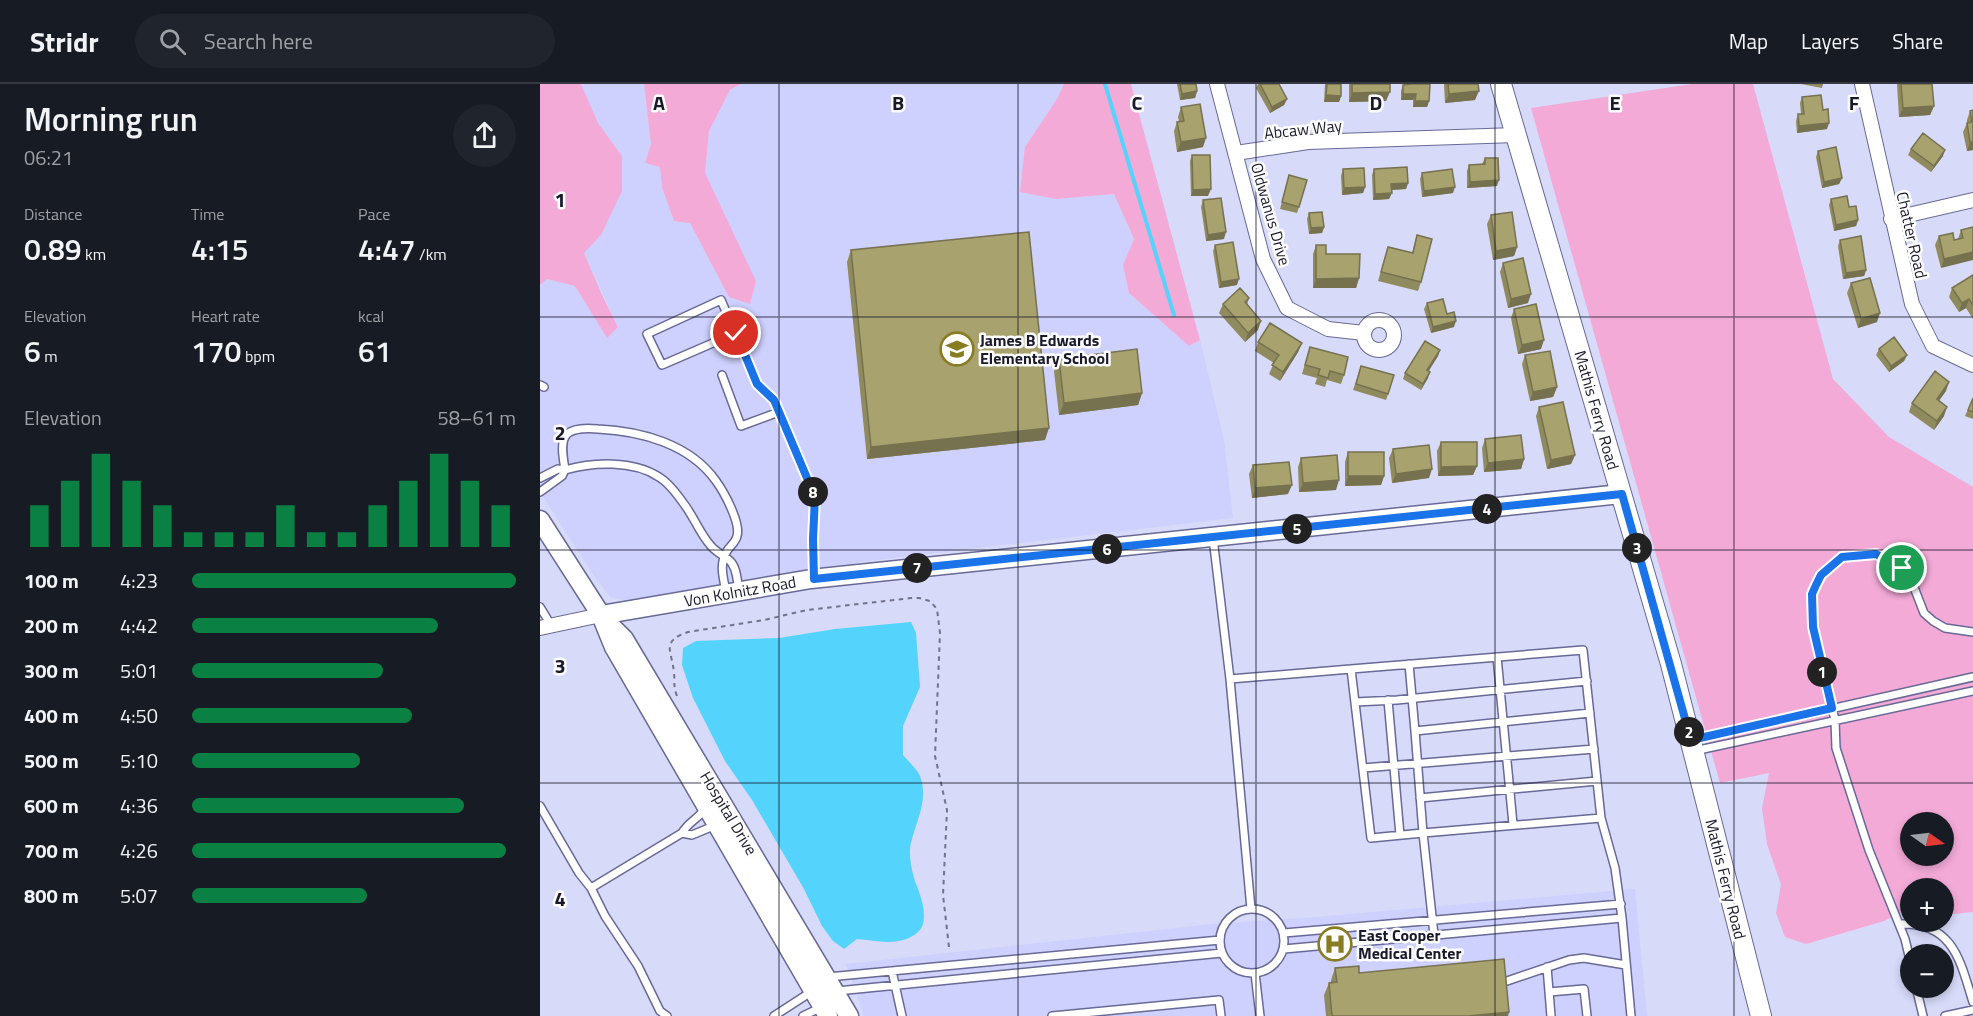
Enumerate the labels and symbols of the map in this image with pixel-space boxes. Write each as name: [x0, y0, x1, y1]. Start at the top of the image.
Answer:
text: A: [653, 87, 665, 118]
text: B: [892, 87, 904, 118]
text: C: [1132, 87, 1143, 118]
text: D: [1370, 87, 1382, 118]
text: E: [1609, 87, 1621, 118]
text: F: [1849, 87, 1860, 118]
street label: Abcaw Way: [1263, 113, 1343, 145]
street label: Oldwanus Drive: [1245, 160, 1297, 268]
text: 1: [554, 184, 566, 215]
street label: Chatter Road: [1890, 189, 1934, 281]
pin: [710, 307, 761, 358]
place label: James B Edwards Elementary School: [980, 328, 1109, 370]
school or university icon: James B Edwards Elementary School: [939, 331, 975, 367]
street label: Mathis Ferry Road: [1568, 347, 1626, 473]
text: 2: [554, 417, 566, 448]
pin: 8: [798, 477, 828, 507]
pin: 4: [1472, 494, 1502, 524]
pin: 5: [1282, 514, 1312, 544]
pin: 3: [1622, 533, 1652, 563]
pin: 6: [1092, 534, 1122, 564]
pin: [1876, 542, 1927, 593]
pin: 7: [902, 553, 932, 583]
street label: Von Kolnitz Road: [682, 569, 798, 613]
text: 3: [554, 650, 566, 681]
pin: 1: [1807, 657, 1837, 687]
pin: 2: [1674, 717, 1704, 747]
street label: Hospital Drive: [694, 766, 764, 860]
north arrow: [1900, 812, 1954, 866]
street label: Mathis Ferry Road: [1699, 816, 1753, 942]
text: 4: [554, 883, 566, 914]
place label: East Cooper Medical Center: [1358, 923, 1461, 965]
hospital icon: East Cooper Medical Center: [1317, 926, 1353, 962]

